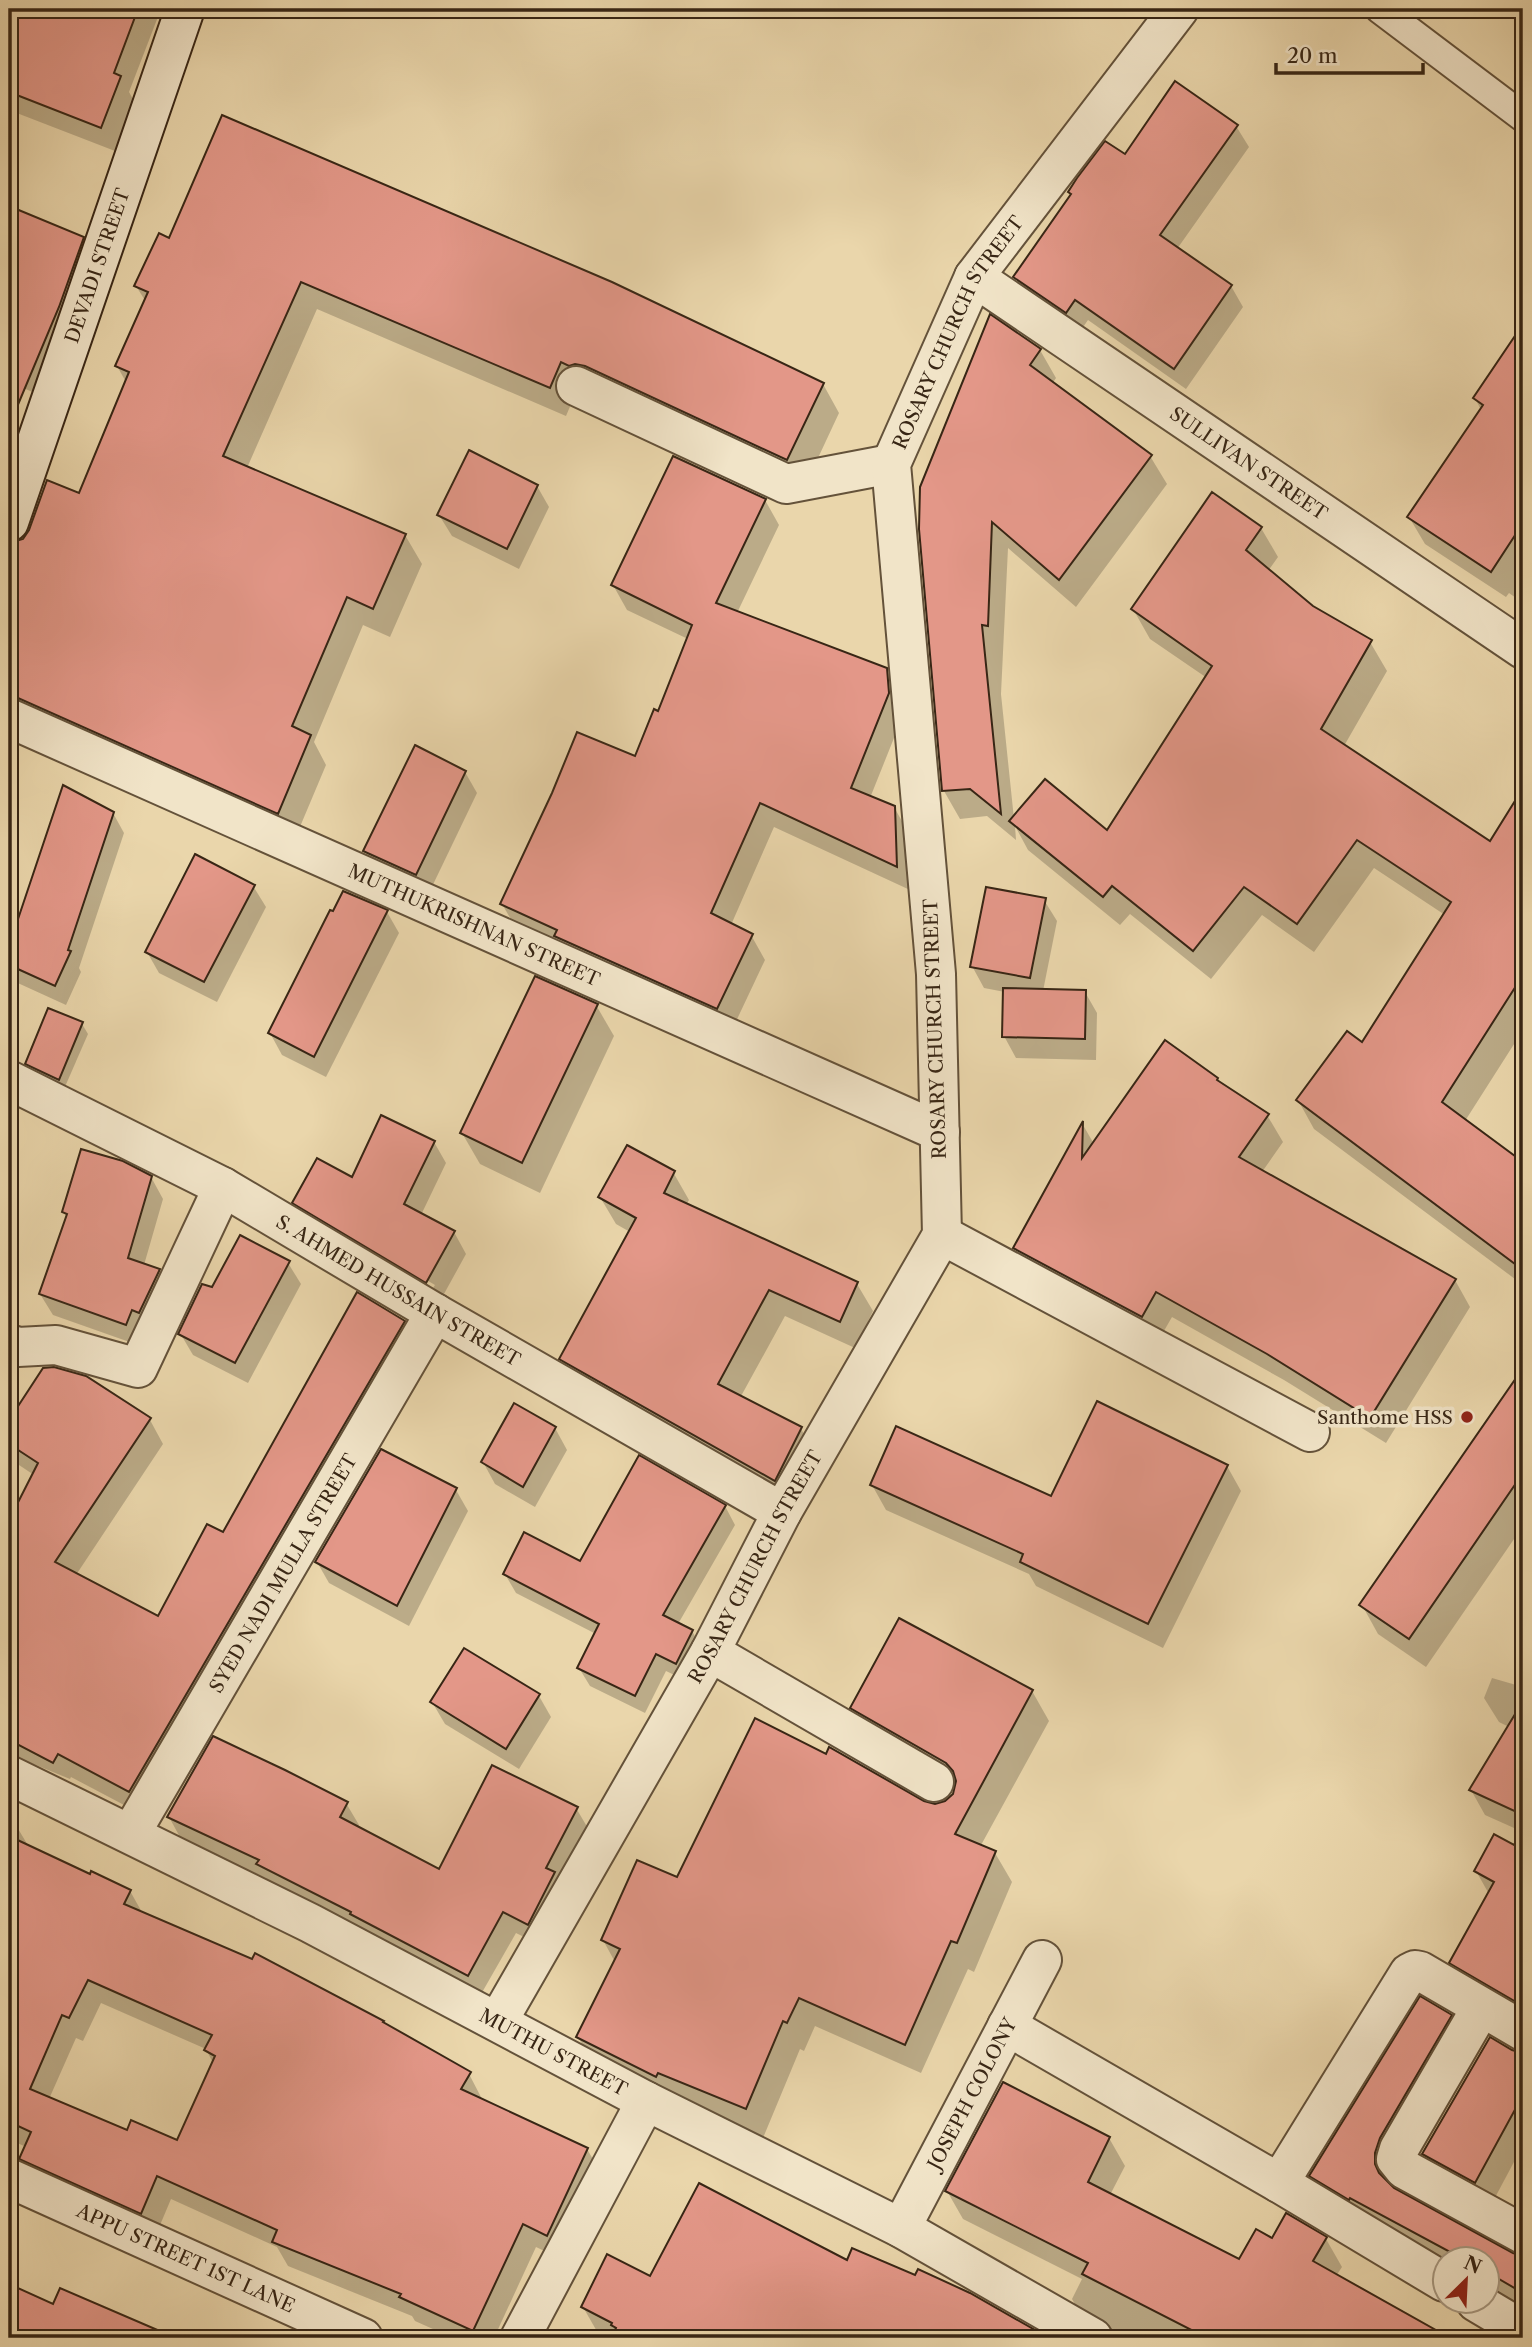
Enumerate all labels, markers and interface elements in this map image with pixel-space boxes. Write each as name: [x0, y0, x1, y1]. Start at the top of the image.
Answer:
scale bar: [1276, 32, 1424, 76]
text: 20 m: [1287, 43, 1338, 68]
street label: DEVADI STREET: [60, 185, 134, 346]
street label: ROSARY CHURCH STREET: [888, 211, 1029, 453]
street label: SULLIVAN STREET: [1166, 402, 1333, 525]
street label: MUTHUKRISHNAN STREET: [345, 859, 604, 991]
street label: ROSARY CHURCH STREET: [919, 898, 951, 1160]
street label: S. AHMED HUSSAIN STREET: [272, 1210, 525, 1371]
place label: Santhome HSS: [1317, 1406, 1453, 1429]
marker: Santhome HSS: [1459, 1409, 1475, 1425]
street label: ROSARY CHURCH STREET: [683, 1445, 827, 1687]
street label: SYED NADI MULLA STREET: [204, 1449, 362, 1697]
street label: MUTHU STREET: [476, 2003, 632, 2101]
street label: JOSEPH COLONY: [921, 2013, 1021, 2176]
street label: APPU STREET 1ST LANE: [72, 2198, 298, 2317]
north arrow: [1430, 2246, 1500, 2316]
text: N: [1460, 2251, 1485, 2279]

